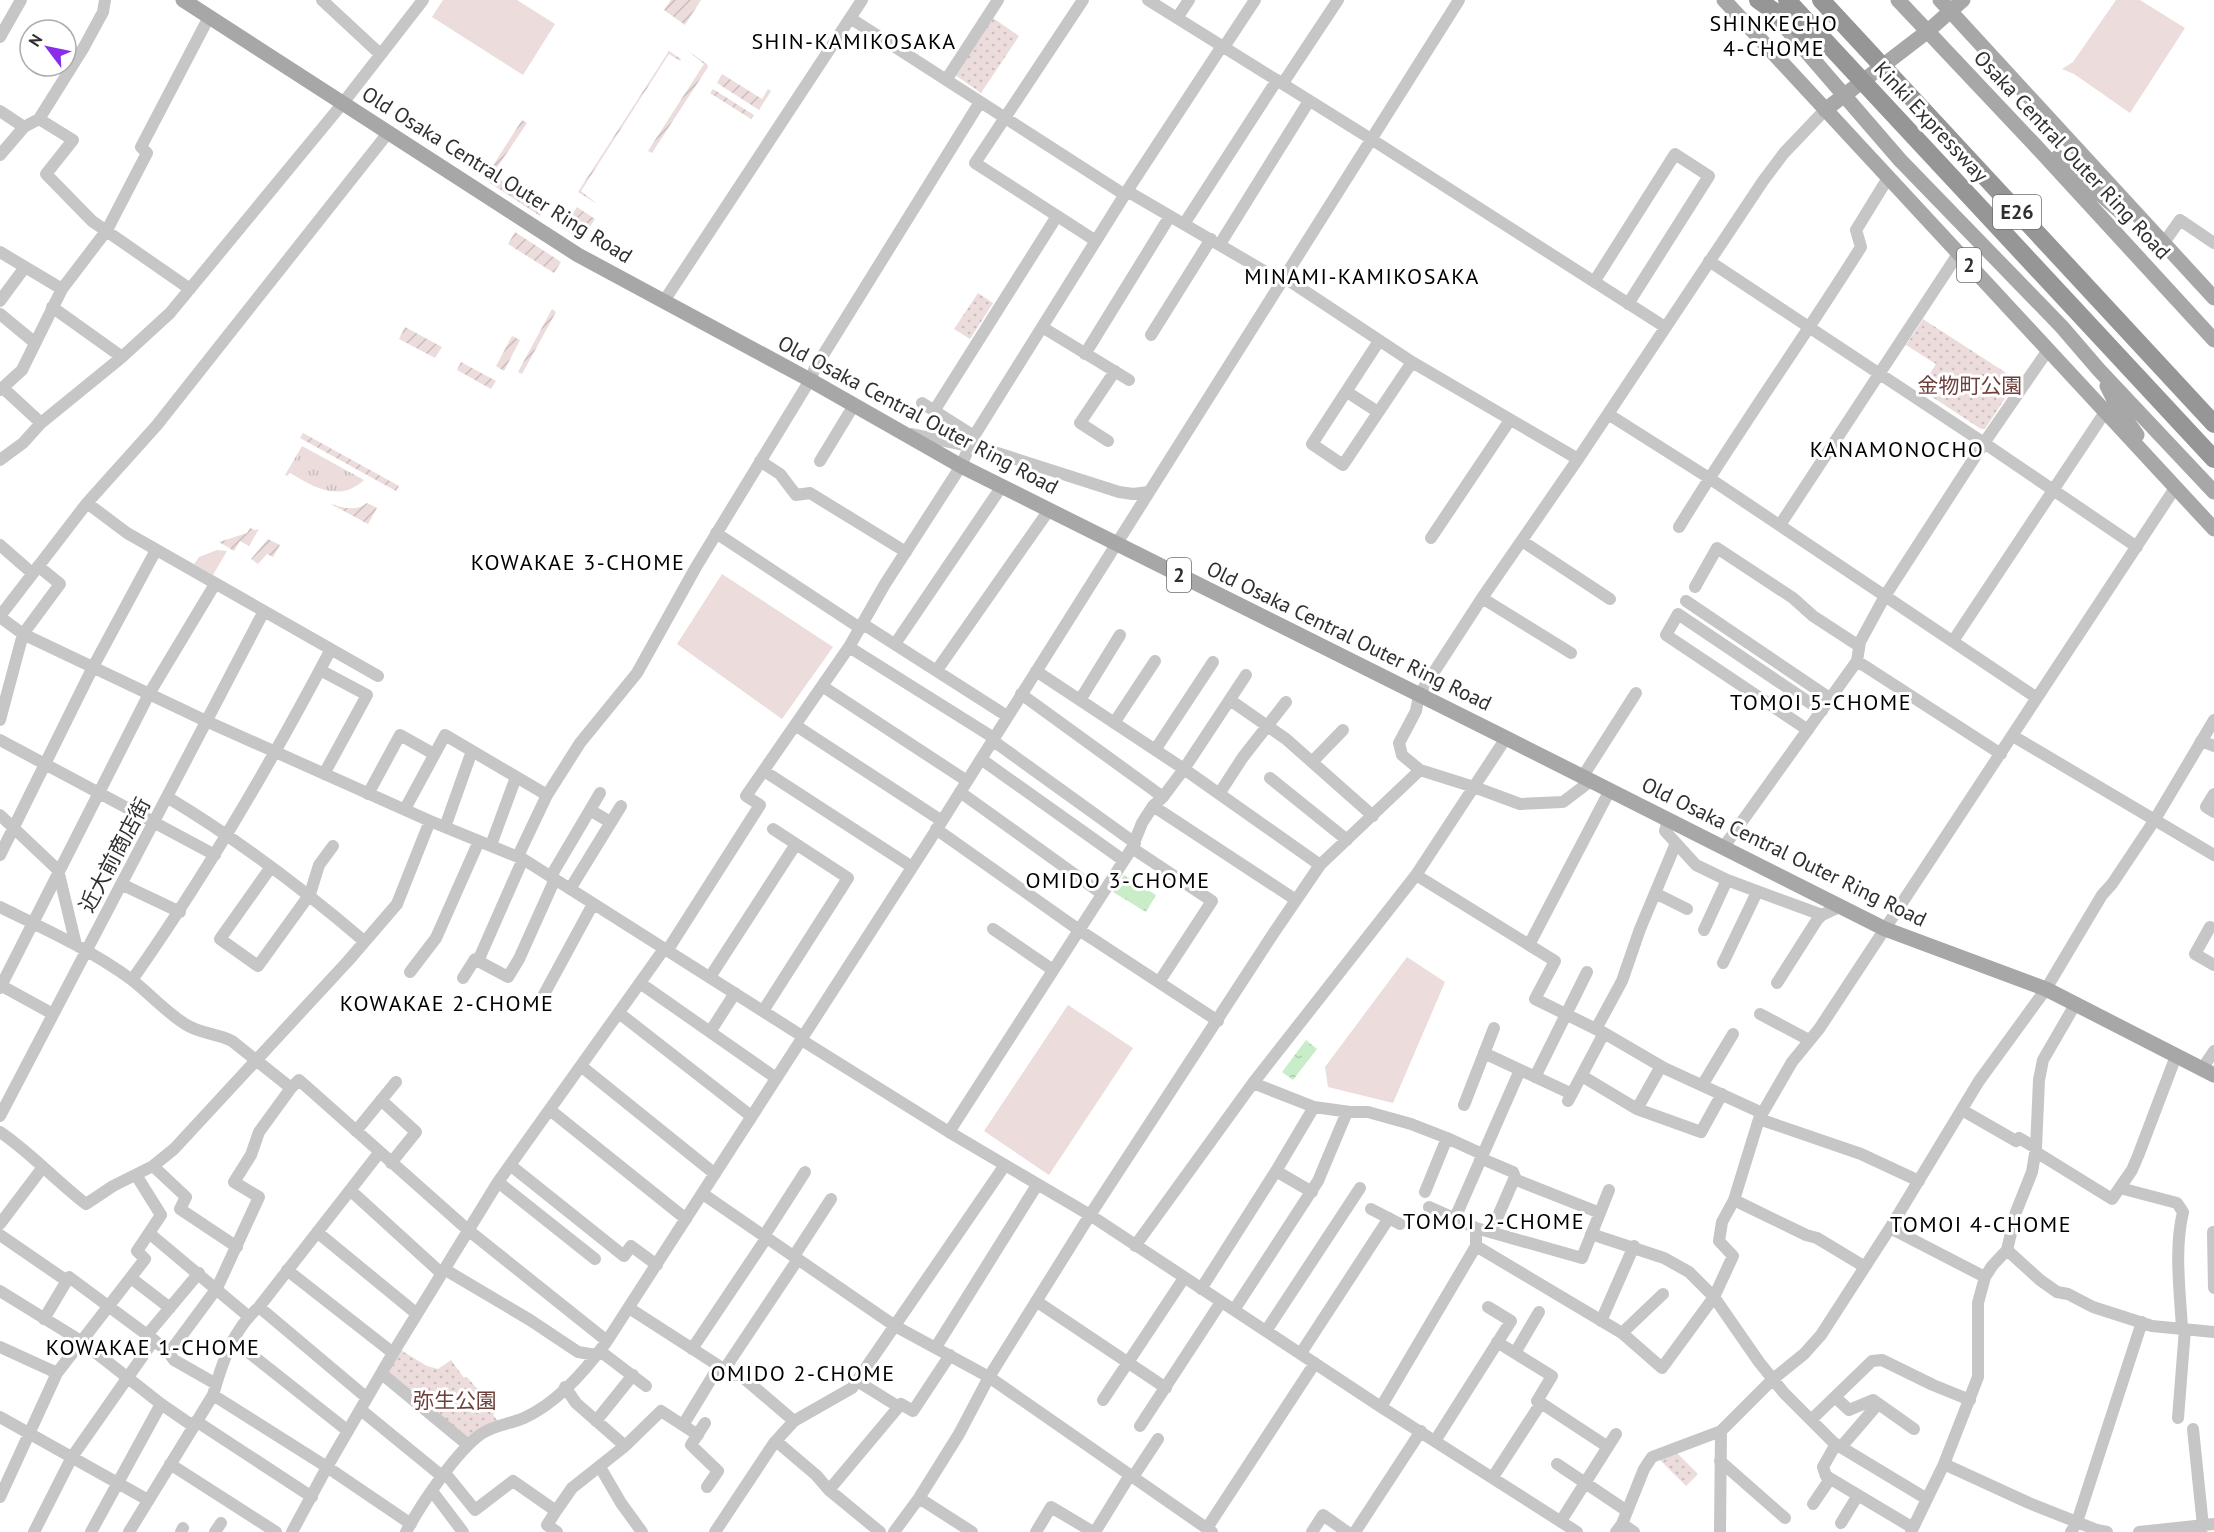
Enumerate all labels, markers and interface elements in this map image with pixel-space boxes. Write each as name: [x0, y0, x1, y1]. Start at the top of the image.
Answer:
district label: SHINKECHO 4-CHOME: [1710, 9, 1838, 62]
north arrow: [18, 18, 78, 78]
district label: SHIN-KAMIKOSAKA: [751, 27, 957, 55]
text: N: [24, 30, 47, 50]
street label: Osaka Central Outer Ring Road: [1968, 44, 2177, 265]
street label: Kinki Expressway: [1868, 55, 1995, 188]
street label: Old Osaka Central Outer Ring Road: [357, 80, 638, 269]
road number: E26: [1993, 195, 2041, 229]
road number: 2: [1957, 248, 1981, 282]
district label: MINAMI-KAMIKOSAKA: [1244, 262, 1480, 290]
street label: Old Osaka Central Outer Ring Road: [773, 329, 1063, 500]
park label: 金物町公園: [1918, 372, 2023, 399]
district label: KANAMONOCHO: [1810, 435, 1984, 463]
district label: KOWAKAE 3-CHOME: [471, 548, 685, 576]
street label: Old Osaka Central Outer Ring Road: [1202, 555, 1496, 716]
road number: 2: [1167, 558, 1191, 592]
district label: TOMOI 5-CHOME: [1730, 688, 1912, 716]
street label: Old Osaka Central Outer Ring Road: [1637, 771, 1931, 932]
street label: 近大前商店街: [73, 793, 156, 917]
district label: OMIDO 3-CHOME: [1025, 866, 1211, 894]
district label: KOWAKAE 2-CHOME: [340, 989, 554, 1017]
district label: TOMOI 2-CHOME: [1403, 1207, 1585, 1235]
district label: TOMOI 4-CHOME: [1890, 1210, 2072, 1238]
district label: KOWAKAE 1-CHOME: [46, 1333, 260, 1361]
district label: OMIDO 2-CHOME: [710, 1359, 896, 1387]
park label: 弥生公園: [413, 1387, 497, 1414]

